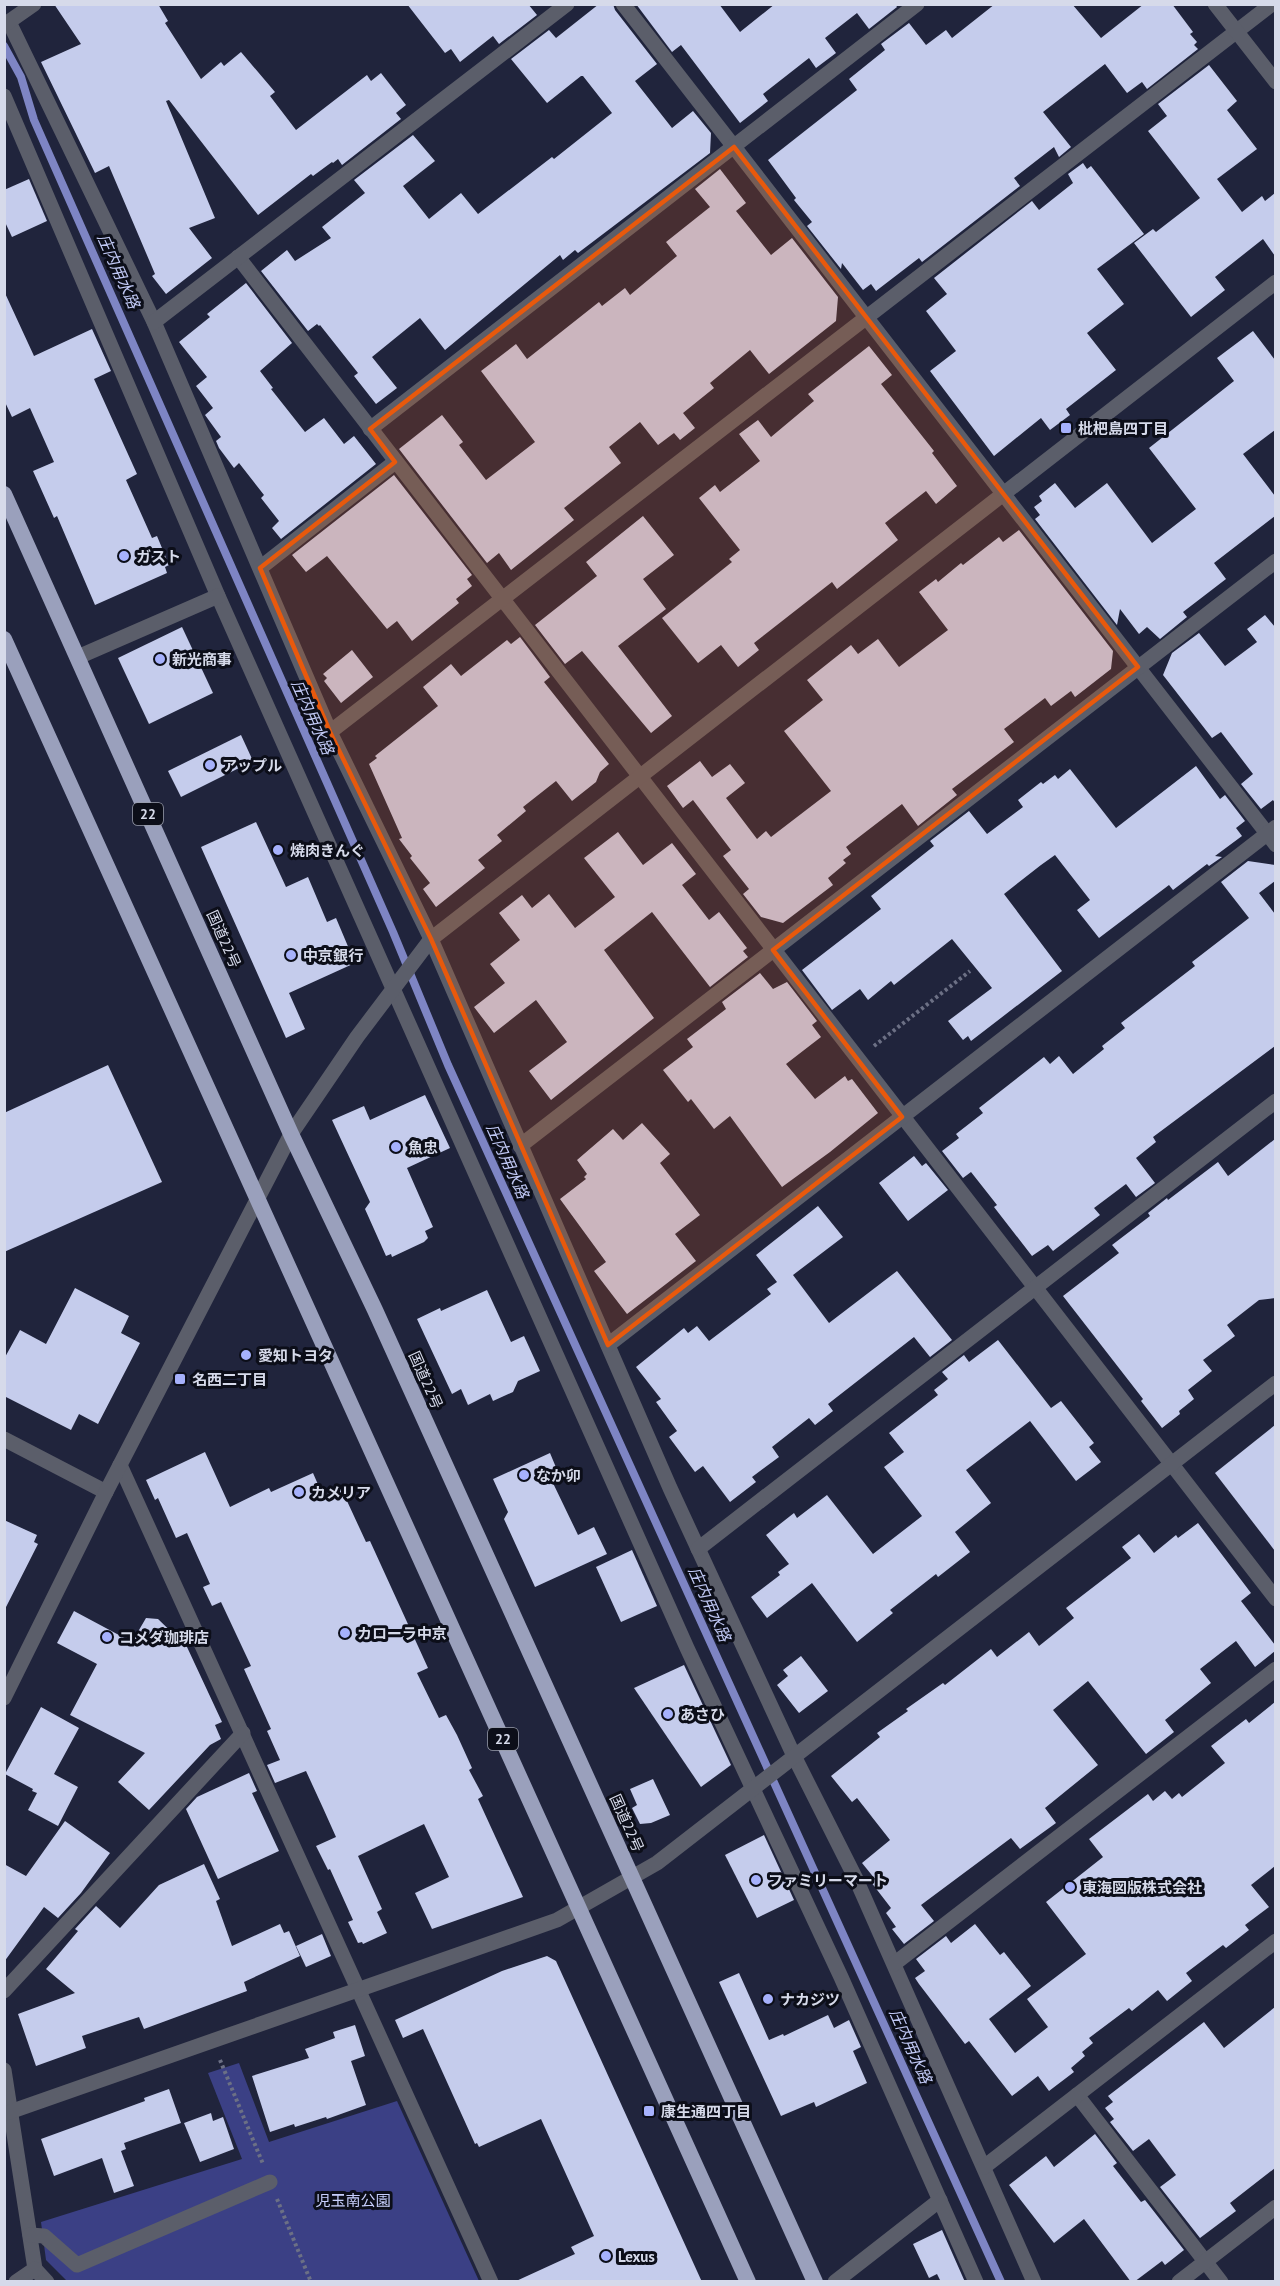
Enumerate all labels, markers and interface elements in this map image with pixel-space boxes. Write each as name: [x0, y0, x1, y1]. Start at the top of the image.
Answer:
water label: 庄内用水路: [94, 230, 145, 313]
place label: 枇杷島四丁目: [1078, 419, 1168, 438]
marker: 枇杷島四丁目: [1059, 421, 1073, 435]
place label: ガスト: [136, 547, 181, 566]
marker: ガスト: [117, 549, 131, 563]
place label: 新光商事: [172, 650, 232, 669]
marker: 新光商事: [153, 652, 167, 666]
water label: 庄内用水路: [288, 676, 339, 759]
place label: アップル: [222, 756, 282, 775]
marker: アップル: [203, 758, 217, 772]
road number: 22: [133, 803, 163, 825]
place label: 焼肉きんぐ: [290, 841, 365, 860]
marker: 焼肉きんぐ: [271, 843, 285, 857]
street label: 国道22号: [203, 907, 245, 971]
place label: 中京銀行: [303, 946, 363, 965]
marker: 中京銀行: [284, 948, 298, 962]
water label: 庄内用水路: [483, 1120, 534, 1203]
place label: 魚忠: [408, 1138, 438, 1157]
marker: 魚忠: [389, 1140, 403, 1154]
place label: 愛知トヨタ: [258, 1346, 333, 1365]
marker: 愛知トヨタ: [239, 1348, 253, 1362]
street label: 国道22号: [405, 1348, 447, 1412]
place label: 名西二丁目: [192, 1370, 267, 1389]
marker: 名西二丁目: [173, 1372, 187, 1386]
place label: なか卯: [536, 1466, 581, 1485]
marker: なか卯: [517, 1468, 531, 1482]
place label: カメリア: [311, 1483, 371, 1502]
marker: カメリア: [292, 1485, 306, 1499]
water label: 庄内用水路: [685, 1563, 736, 1646]
place label: カローラ中京: [357, 1624, 447, 1643]
marker: カローラ中京: [338, 1626, 352, 1640]
place label: コメダ珈琲店: [119, 1628, 209, 1647]
marker: コメダ珈琲店: [100, 1630, 114, 1644]
place label: あさひ: [680, 1705, 725, 1724]
marker: あさひ: [661, 1707, 675, 1721]
road number: 22: [488, 1728, 518, 1750]
street label: 国道22号: [606, 1791, 648, 1855]
place label: ファミリーマート: [768, 1871, 888, 1890]
marker: ファミリーマート: [749, 1873, 763, 1887]
place label: 東海図版株式会社: [1082, 1878, 1202, 1897]
marker: 東海図版株式会社: [1063, 1880, 1077, 1894]
place label: ナカジツ: [780, 1990, 840, 2009]
marker: ナカジツ: [761, 1992, 775, 2006]
water label: 庄内用水路: [886, 2005, 937, 2088]
place label: 康生通四丁目: [661, 2102, 751, 2121]
marker: 康生通四丁目: [642, 2104, 656, 2118]
park label: 児玉南公園: [315, 2191, 391, 2210]
place label: Lexus: [618, 2247, 655, 2266]
marker: Lexus: [599, 2249, 613, 2263]

